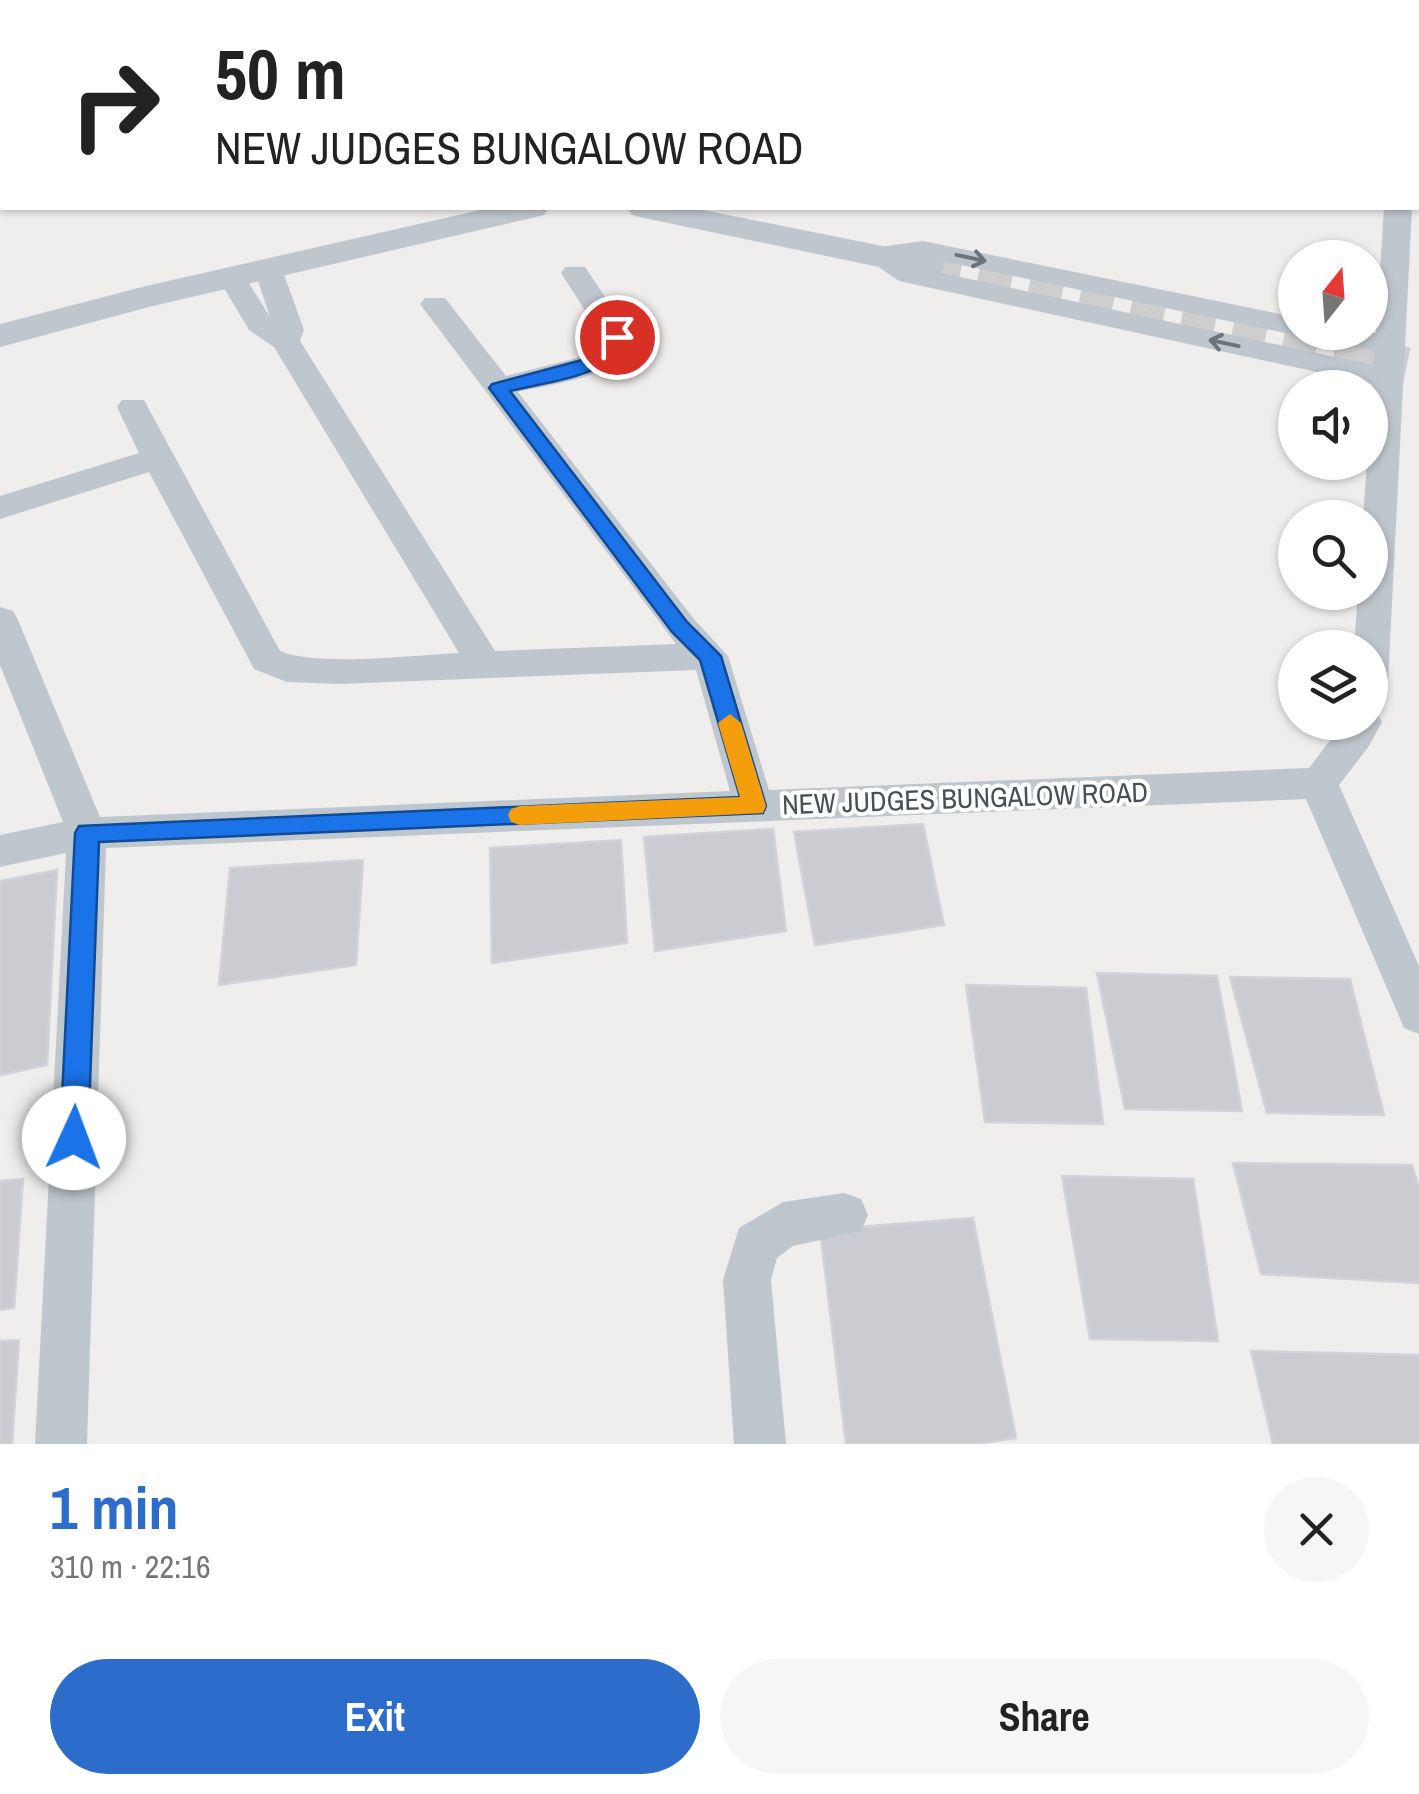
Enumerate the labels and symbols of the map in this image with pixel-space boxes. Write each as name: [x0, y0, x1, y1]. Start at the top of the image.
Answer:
north arrow: [1278, 240, 1388, 350]
one-way arrow: [954, 250, 986, 269]
pin: [575, 295, 660, 380]
one-way arrow: [1209, 332, 1241, 351]
street label: NEW JUDGES BUNGALOW ROAD: [781, 773, 1149, 823]
position arrow: [22, 1086, 126, 1190]

